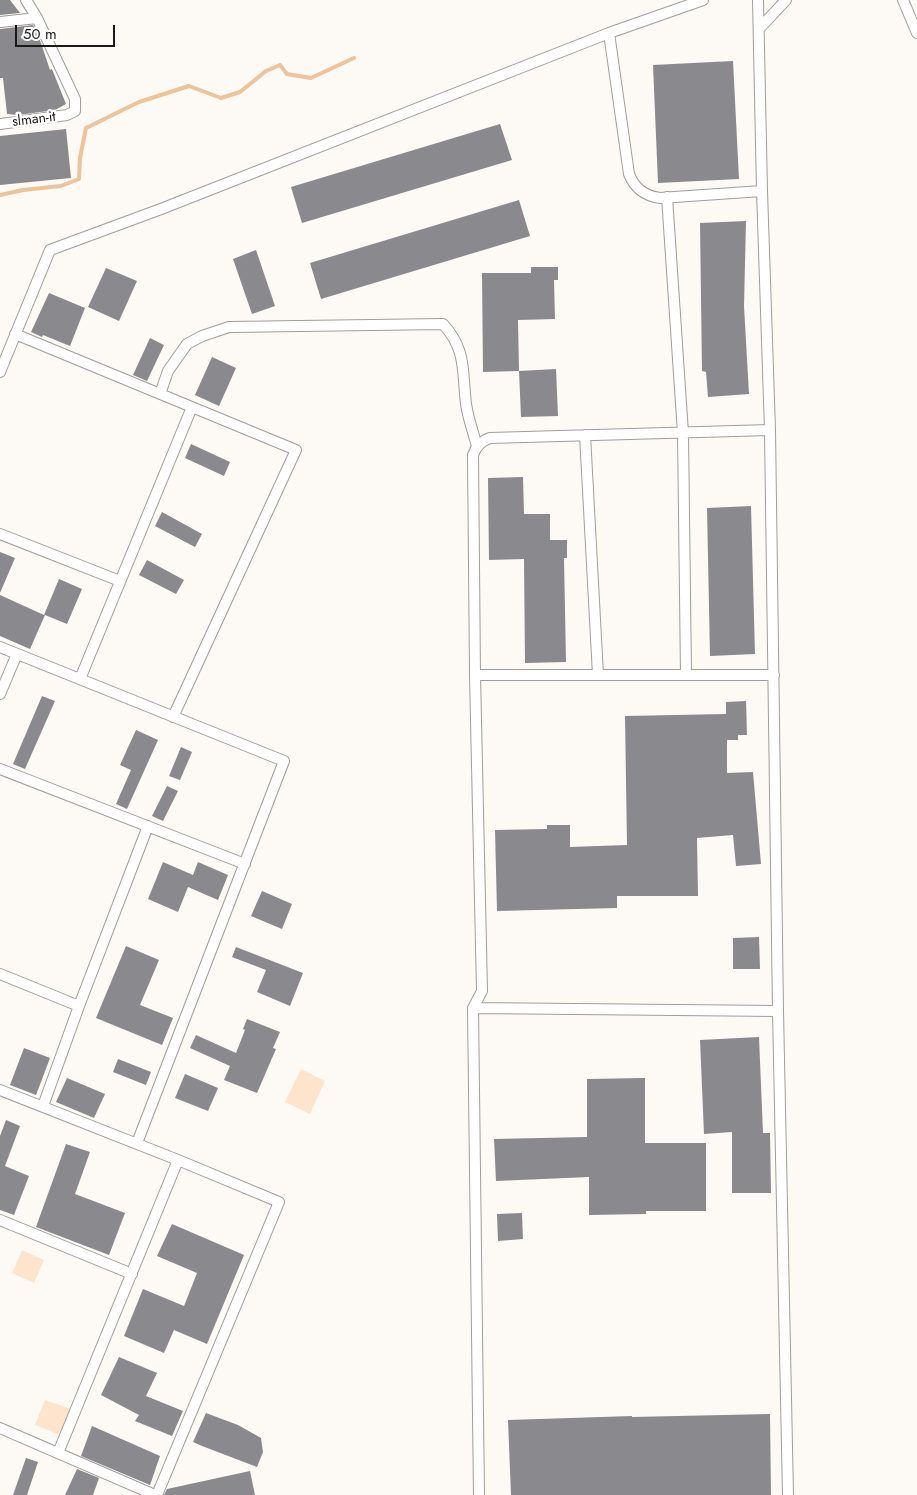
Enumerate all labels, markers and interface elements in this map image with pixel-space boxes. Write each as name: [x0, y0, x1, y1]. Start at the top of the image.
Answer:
scale bar: [18, 15, 118, 47]
text: 50 m: [23, 23, 57, 45]
street label: slman-it: [11, 109, 57, 131]

